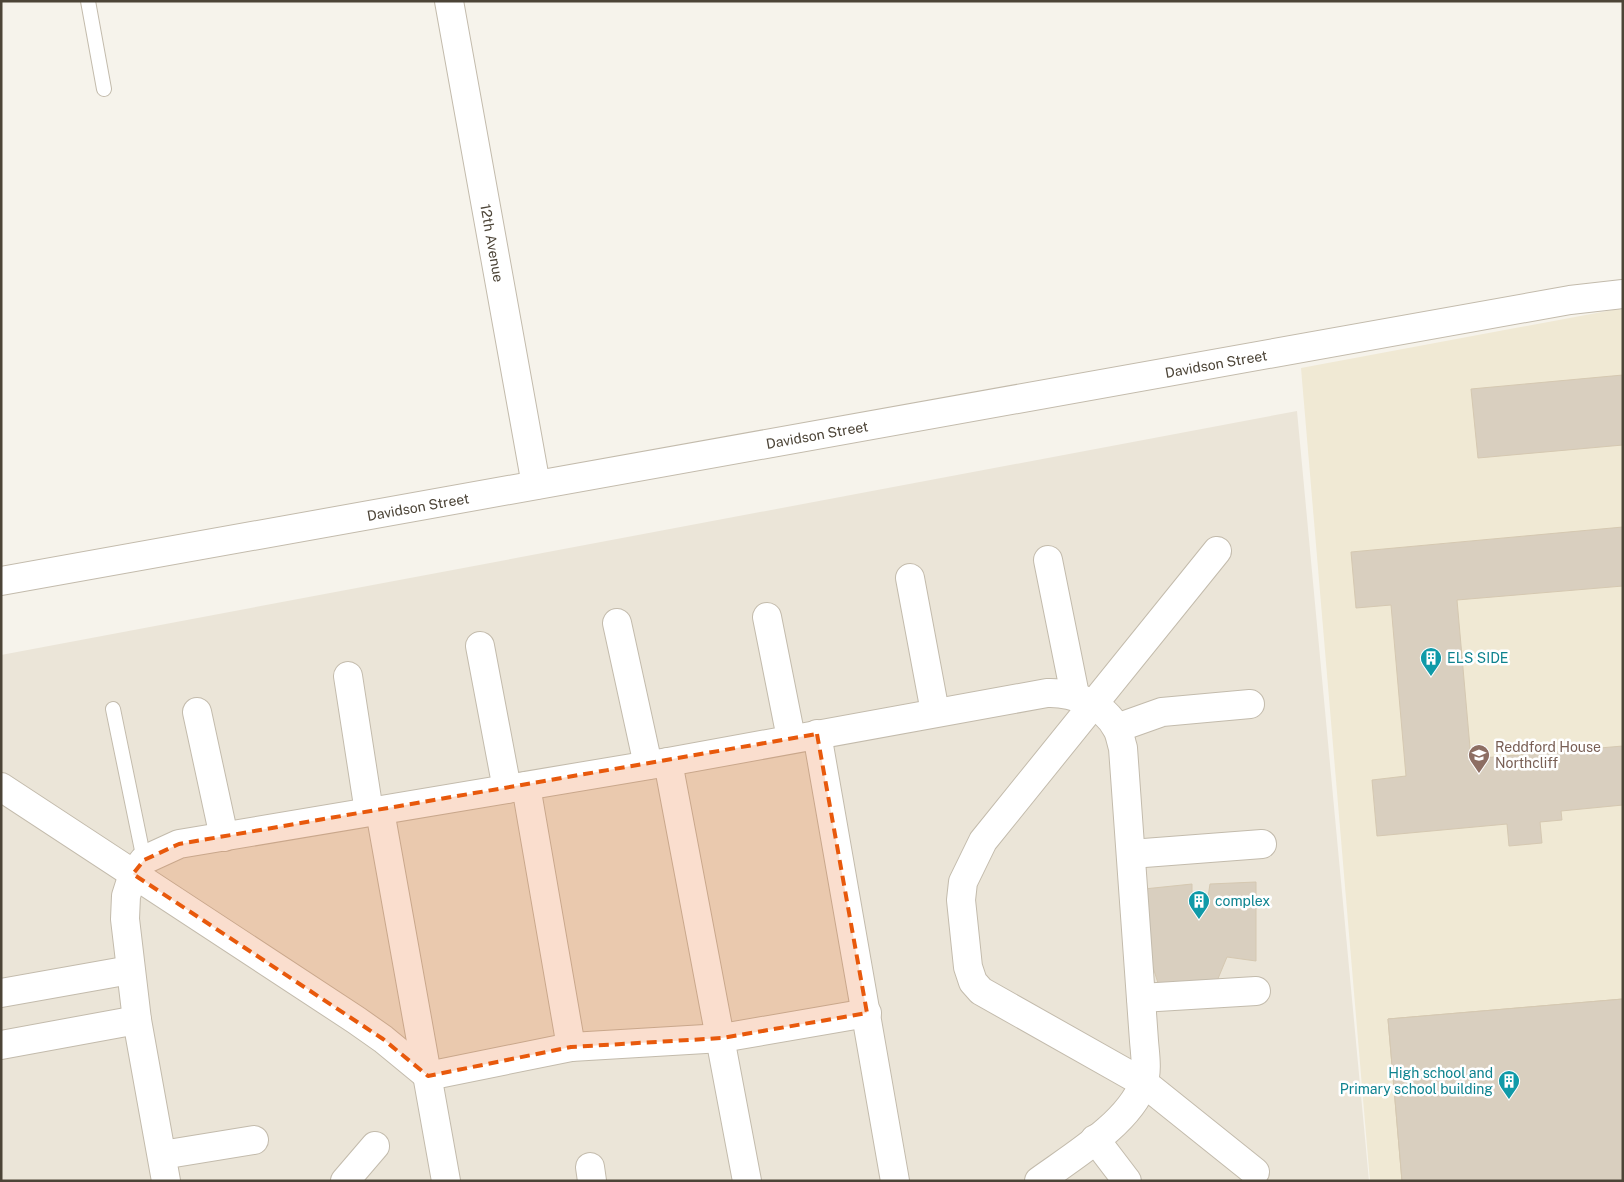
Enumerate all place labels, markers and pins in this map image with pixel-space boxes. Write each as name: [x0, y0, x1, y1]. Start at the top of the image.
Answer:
building icon: ELS SIDE: [1419, 646, 1443, 677]
place label: ELS SIDE: [1447, 650, 1509, 666]
place label: Reddford House Northcliff: [1495, 739, 1601, 771]
school or university icon: Reddford House Northcliff: [1467, 743, 1491, 774]
building icon: complex: [1187, 889, 1211, 920]
place label: complex: [1215, 893, 1270, 909]
place label: High school and Primary school building: [1340, 1065, 1493, 1097]
building icon: High school and Primary school building: [1497, 1069, 1521, 1100]

